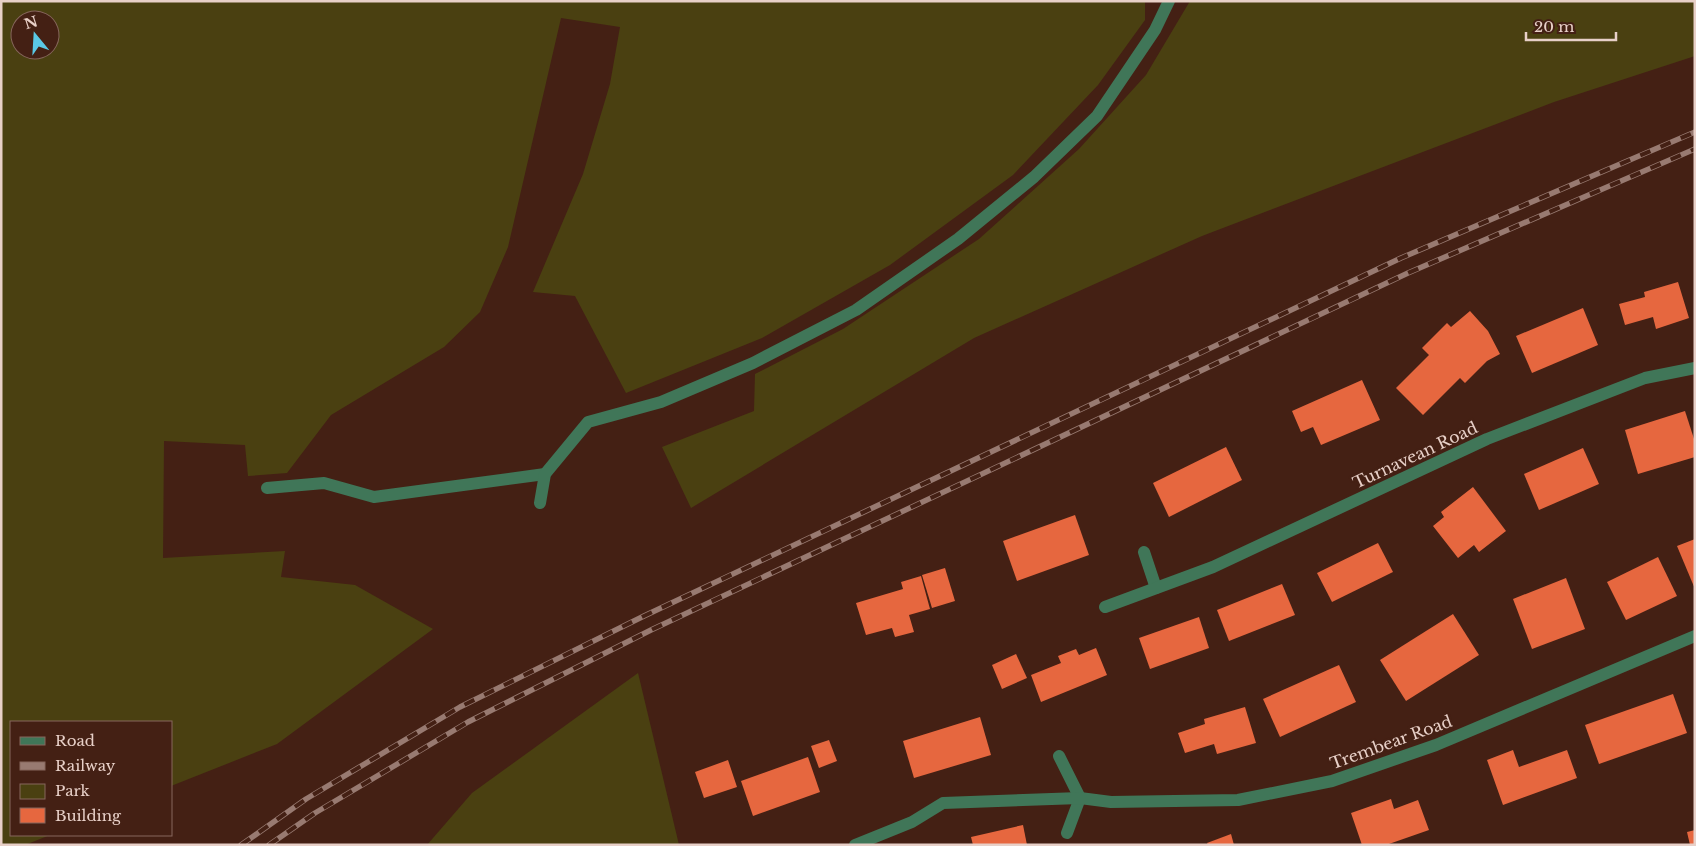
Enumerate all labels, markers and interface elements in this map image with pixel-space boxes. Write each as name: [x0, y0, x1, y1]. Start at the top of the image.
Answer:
north arrow: [10, 10, 60, 60]
scale bar: [1526, 10, 1616, 42]
text: N: [22, 12, 40, 33]
text: 20 m: [1534, 17, 1574, 36]
street label: Turnavean Road: [1349, 417, 1481, 493]
street label: Trembear Road: [1327, 711, 1455, 773]
legend: [10, 721, 172, 836]
text: Road: [55, 731, 95, 750]
text: Railway: [55, 756, 116, 775]
text: Park: [55, 781, 91, 800]
text: Building: [55, 806, 122, 825]

